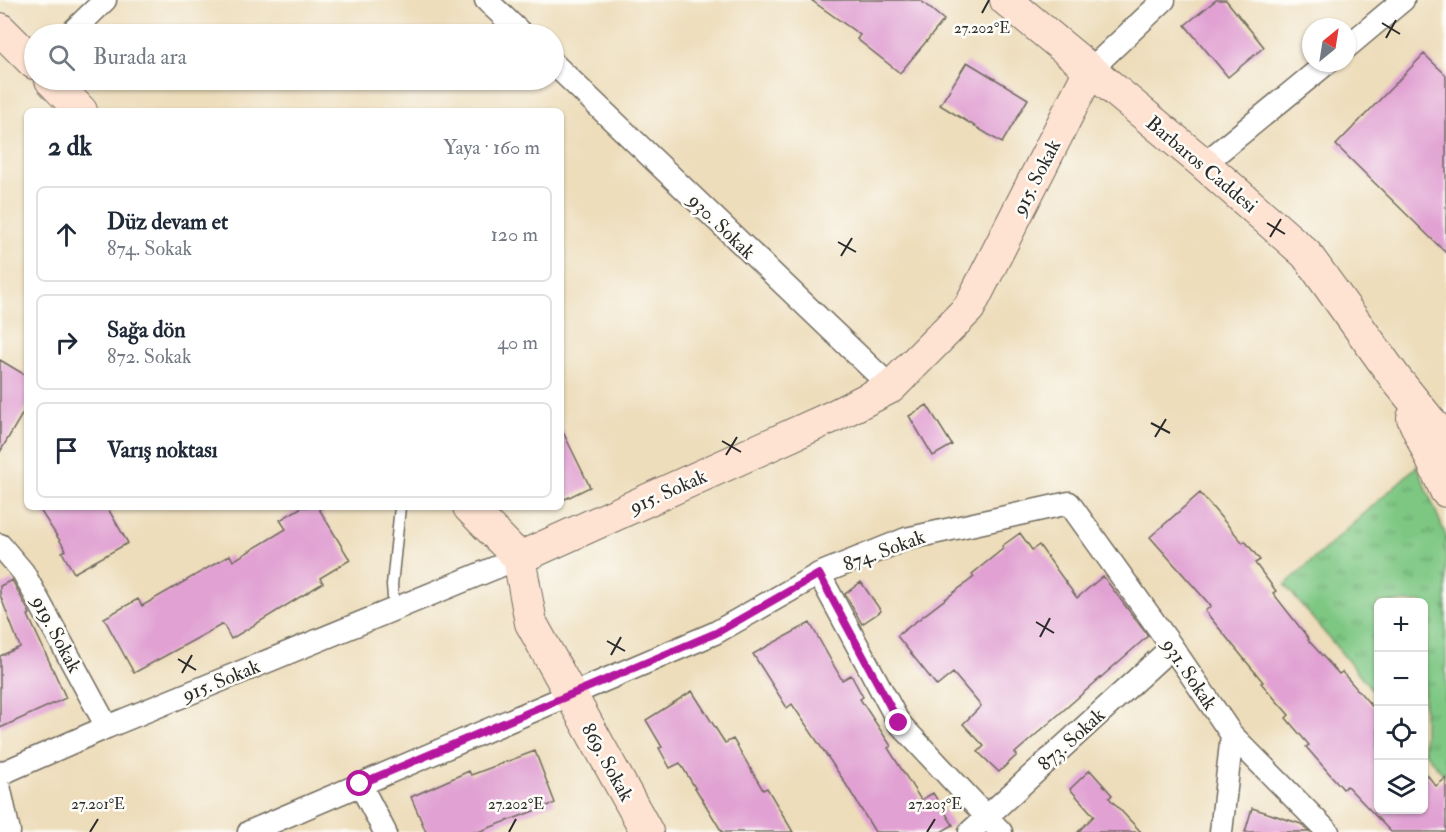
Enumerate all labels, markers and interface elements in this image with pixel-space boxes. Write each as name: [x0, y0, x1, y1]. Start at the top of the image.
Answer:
north arrow: [1302, 18, 1356, 72]
text: 27.202°E: [954, 19, 1010, 38]
search box: [24, 24, 564, 90]
icon: search: [45, 41, 78, 74]
text: Burada ara: [93, 43, 187, 71]
street label: Barbaros Caddesi: [1141, 110, 1263, 218]
text: 2 dk: [48, 131, 92, 163]
text: Yaya · 160 m: [444, 135, 540, 160]
street label: 915. Sokak: [1006, 135, 1066, 221]
street label: 930. Sokak: [681, 187, 761, 265]
text: Düz devam et: [107, 208, 228, 236]
icon: ahead: [50, 218, 83, 251]
text: 120 m: [491, 222, 538, 247]
text: 874. Sokak: [107, 236, 192, 261]
text: Sağa dön: [107, 316, 186, 344]
icon: right: [50, 326, 83, 359]
text: 40 m: [497, 330, 538, 355]
text: 872. Sokak: [107, 344, 192, 369]
icon: arrive: [50, 434, 83, 467]
text: Varış noktası: [107, 436, 218, 464]
street label: 915. Sokak: [624, 463, 711, 520]
street label: 874. Sokak: [840, 524, 929, 577]
street label: 919. Sokak: [25, 590, 87, 677]
map controls: [1374, 598, 1428, 814]
button: +: [1374, 598, 1428, 652]
street label: 931. Sokak: [1155, 632, 1223, 715]
button: −: [1374, 652, 1428, 706]
street label: 915. Sokak: [177, 653, 264, 708]
street label: 873. Sokak: [1032, 702, 1111, 776]
button: locate: [1374, 706, 1428, 760]
route end: [885, 709, 911, 735]
street label: 869. Sokak: [576, 719, 639, 806]
button: layers: [1374, 760, 1428, 814]
route start: [346, 770, 372, 796]
text: 27.201°E: [71, 795, 125, 814]
text: 27.202°E: [488, 795, 544, 814]
text: 27.203°E: [908, 795, 962, 814]

